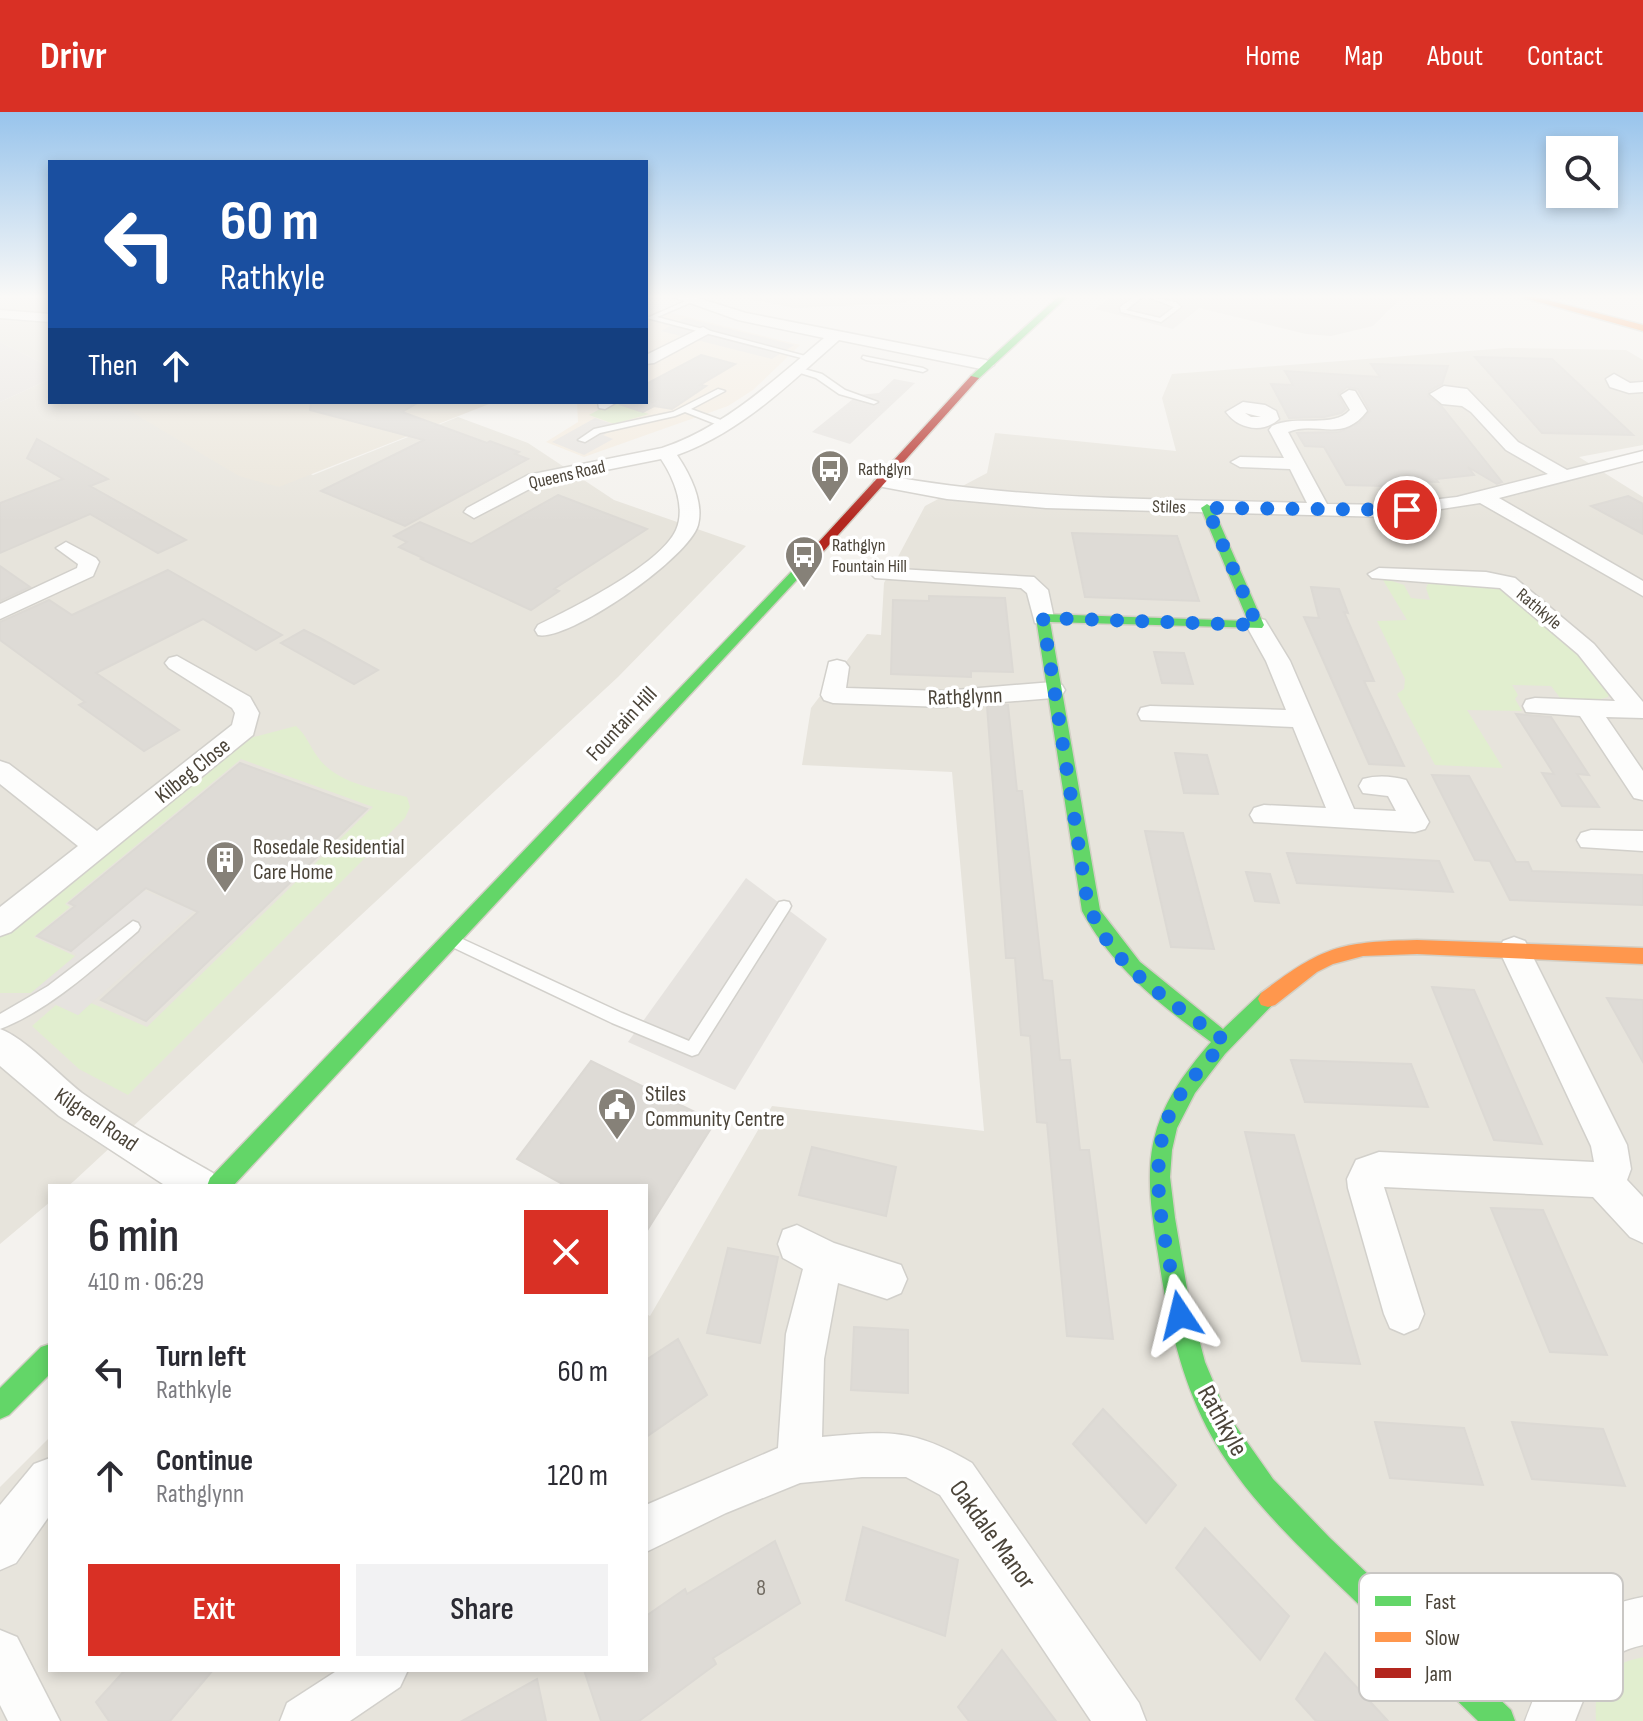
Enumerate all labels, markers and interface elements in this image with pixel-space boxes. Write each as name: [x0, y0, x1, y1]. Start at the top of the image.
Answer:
text: Drivr: [40, 34, 107, 79]
text: Home: [1245, 40, 1300, 73]
text: Map: [1344, 40, 1383, 73]
text: About: [1427, 40, 1483, 73]
text: Contact: [1527, 40, 1603, 73]
map controls: [1546, 136, 1618, 208]
button: search: [1546, 136, 1618, 208]
text: 60 m: [220, 189, 319, 256]
icon: left: [88, 192, 192, 296]
text: Rathkyle: [220, 257, 325, 300]
icon: ahead: [154, 344, 198, 388]
text: Then: [88, 348, 138, 384]
bus stop icon: Rathglyn: [809, 448, 851, 503]
street label: Queens Road: [527, 456, 607, 494]
place label: Rathglyn: [858, 459, 911, 480]
pin: [1373, 476, 1441, 544]
icon: arrive: [1385, 488, 1429, 532]
street label: Stiles: [1152, 496, 1186, 518]
bus stop icon: Rathglyn Fountain Hill: [783, 534, 825, 589]
place label: Rathglyn Fountain Hill: [832, 535, 907, 577]
street label: Rathkyle: [1512, 584, 1566, 634]
street label: Fountain Hill: [581, 681, 663, 767]
street label: Rathglynn: [927, 682, 1003, 712]
street label: Kilbeg Close: [150, 732, 236, 810]
place label: Rosedale Residential Care Home: [253, 834, 405, 886]
building icon: Rosedale Residential Care Home: [204, 839, 246, 894]
place label: Stiles Community Centre: [645, 1081, 785, 1133]
street label: Kilgreel Road: [49, 1082, 143, 1158]
public building icon: Stiles Community Centre: [596, 1086, 638, 1141]
text: 6 min: [88, 1208, 179, 1265]
button: close: [524, 1210, 608, 1294]
text: 410 m · 06:29: [88, 1267, 204, 1298]
position arrow: [1138, 1273, 1222, 1357]
text: Turn left: [156, 1339, 246, 1375]
icon: left: [88, 1350, 132, 1394]
text: 60 m: [557, 1354, 608, 1390]
text: Rathkyle: [156, 1375, 232, 1406]
street label: Rathkyle: [1190, 1380, 1254, 1462]
text: Continue: [156, 1443, 253, 1479]
icon: ahead: [88, 1454, 132, 1498]
text: 120 m: [547, 1458, 608, 1494]
street label: Oakdale Manor: [942, 1474, 1042, 1596]
text: Rathglynn: [156, 1479, 244, 1510]
button: Exit: [88, 1564, 340, 1656]
button: Share: [356, 1564, 608, 1656]
legend: [1359, 1573, 1623, 1701]
house number: 8: [756, 1575, 766, 1602]
text: Fast: [1425, 1589, 1456, 1616]
text: Slow: [1425, 1625, 1460, 1652]
text: Jam: [1424, 1661, 1452, 1688]

